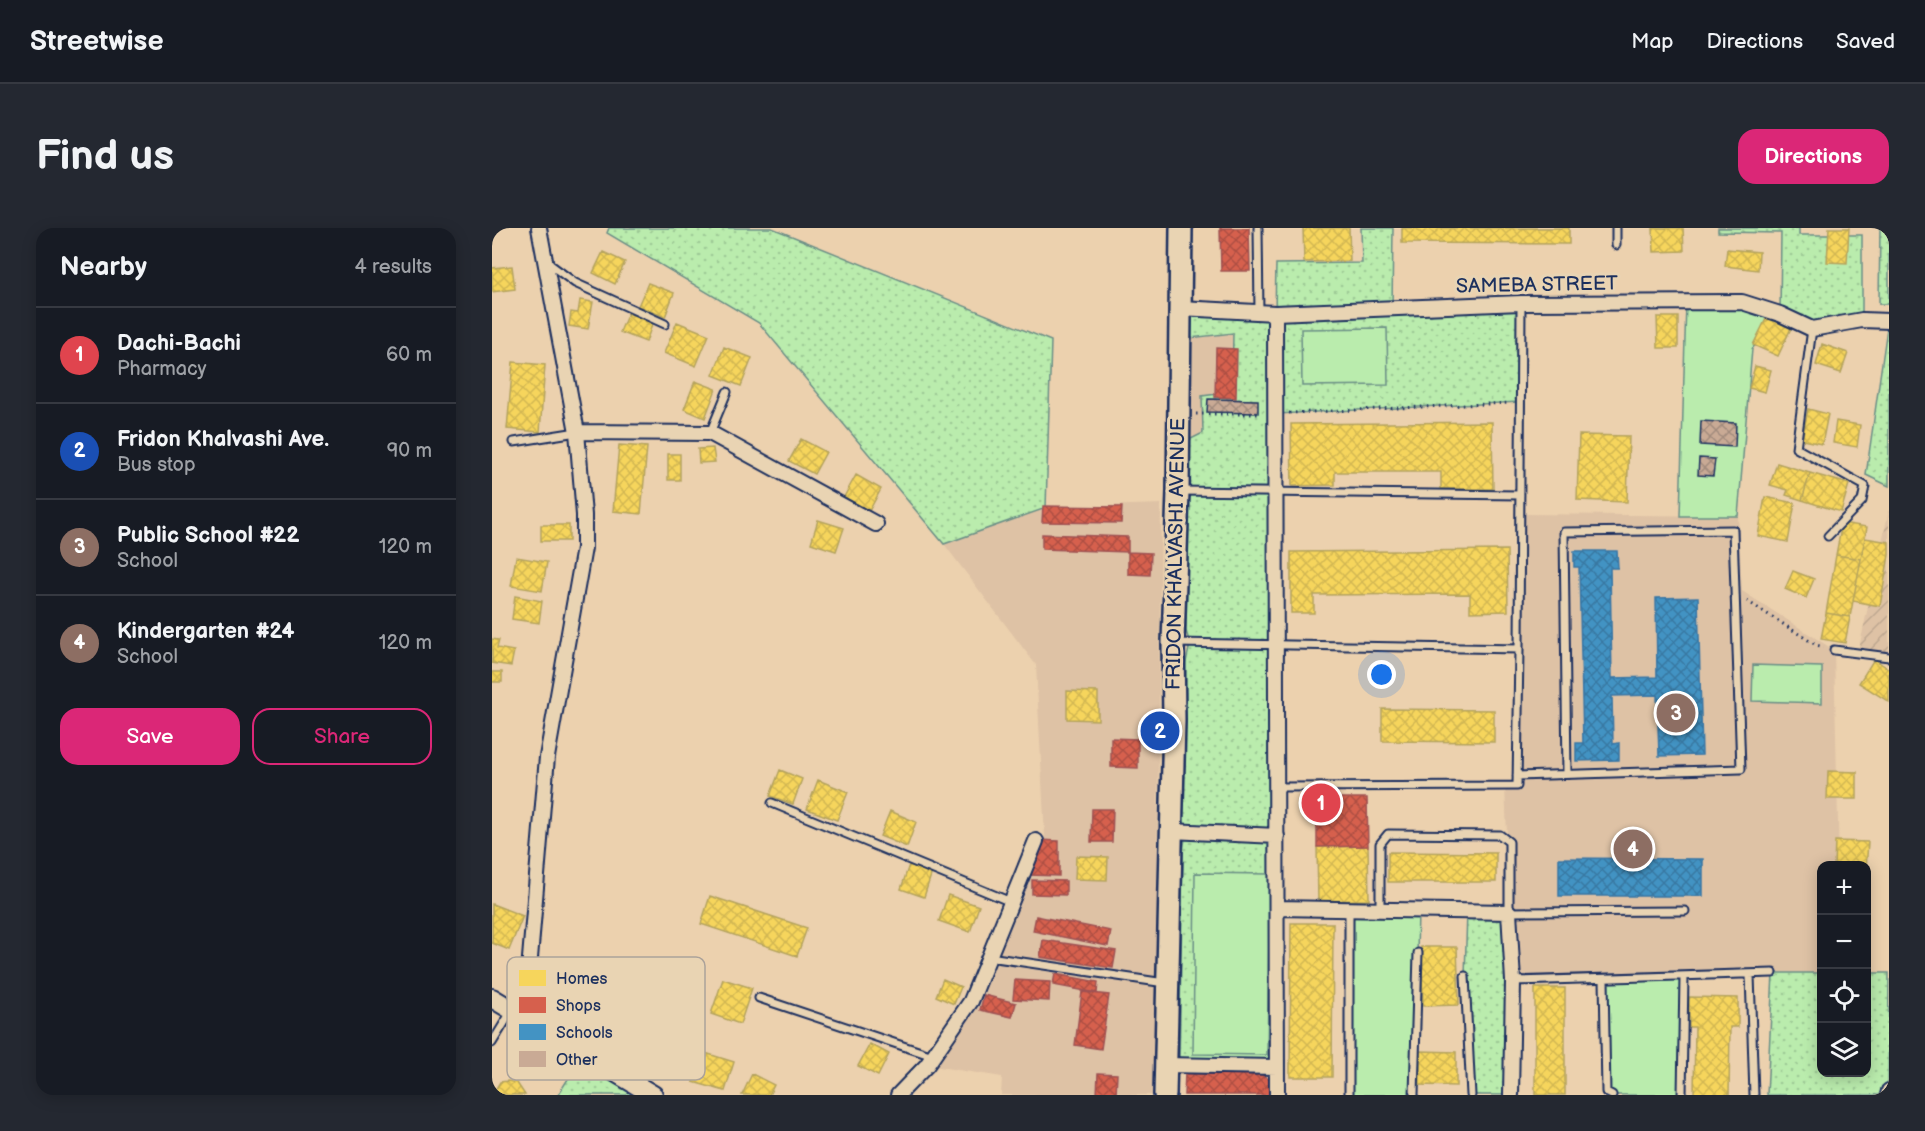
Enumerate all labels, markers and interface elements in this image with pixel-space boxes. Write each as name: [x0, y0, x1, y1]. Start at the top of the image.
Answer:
text: Streetwise: [30, 25, 163, 58]
text: Map: [1631, 29, 1674, 54]
text: Directions: [1707, 29, 1803, 54]
text: Saved: [1836, 29, 1895, 54]
button: Directions: [1738, 129, 1889, 184]
text: Find us: [36, 131, 174, 182]
text: Nearby: [60, 252, 147, 283]
text: 4 results: [354, 255, 432, 279]
street label: SAMEBA STREET: [1456, 272, 1618, 298]
text: Dachi-Bachi: [117, 330, 241, 357]
text: 1: [75, 343, 84, 367]
text: 60 m: [386, 343, 432, 367]
text: Pharmacy: [117, 357, 207, 381]
street label: FRIDON KHALVASHI AVENUE: [1162, 418, 1190, 690]
text: Fridon Khalvashi Ave.: [117, 426, 329, 453]
text: 2: [74, 439, 85, 463]
text: 90 m: [387, 439, 432, 463]
text: Bus stop: [117, 453, 196, 477]
text: Public School #22: [117, 522, 299, 549]
text: 3: [74, 535, 85, 559]
text: 120 m: [379, 535, 432, 559]
text: School: [117, 549, 178, 573]
text: Kindergarten #24: [117, 618, 294, 645]
text: 4: [74, 631, 85, 655]
text: 120 m: [379, 631, 432, 655]
text: School: [117, 645, 178, 669]
your location: [1367, 660, 1396, 689]
pin: 3: [1656, 690, 1696, 736]
button: Save: [60, 708, 240, 765]
button: Share: [252, 708, 432, 765]
pin: 2: [1140, 708, 1180, 754]
pin: 1: [1302, 780, 1340, 826]
pin: 4: [1614, 826, 1652, 872]
map controls: [1817, 861, 1871, 1077]
button: +: [1817, 861, 1871, 915]
button: −: [1817, 915, 1871, 969]
legend: [507, 957, 705, 1080]
button: locate: [1817, 969, 1871, 1023]
text: Homes: [556, 970, 608, 989]
text: Shops: [556, 997, 601, 1016]
button: layers: [1817, 1023, 1871, 1077]
text: Schools: [556, 1024, 613, 1043]
text: Other: [556, 1051, 597, 1070]

